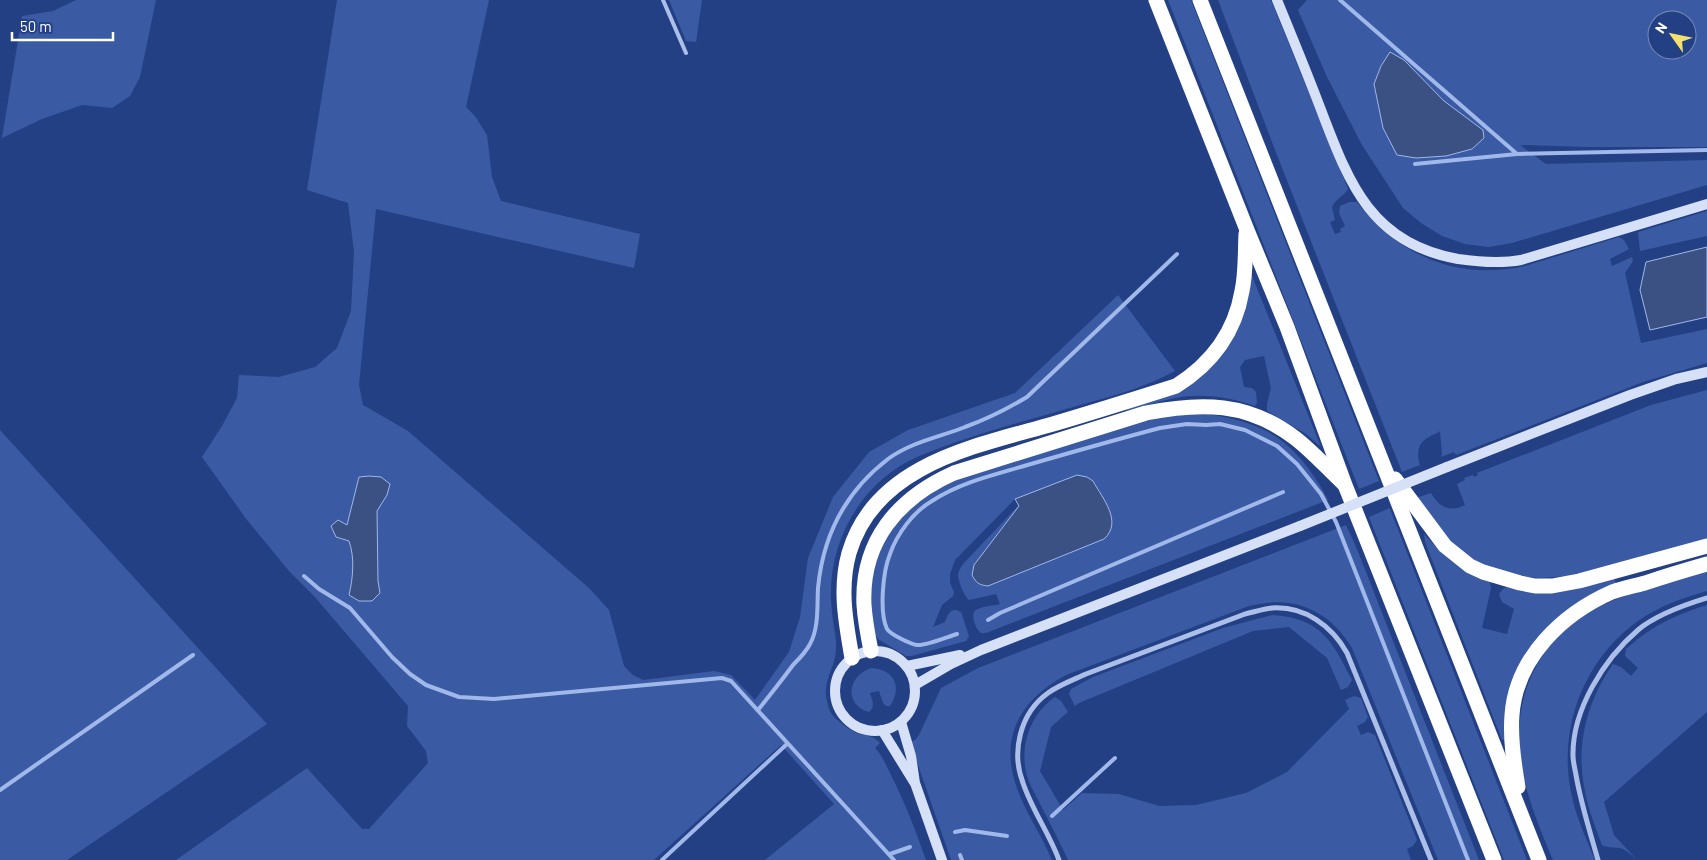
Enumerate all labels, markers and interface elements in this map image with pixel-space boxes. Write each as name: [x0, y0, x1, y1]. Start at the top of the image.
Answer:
scale bar: [12, 10, 114, 42]
north arrow: [1647, 10, 1697, 60]
text: 50 m: [20, 17, 52, 35]
text: N: [1651, 19, 1670, 36]

